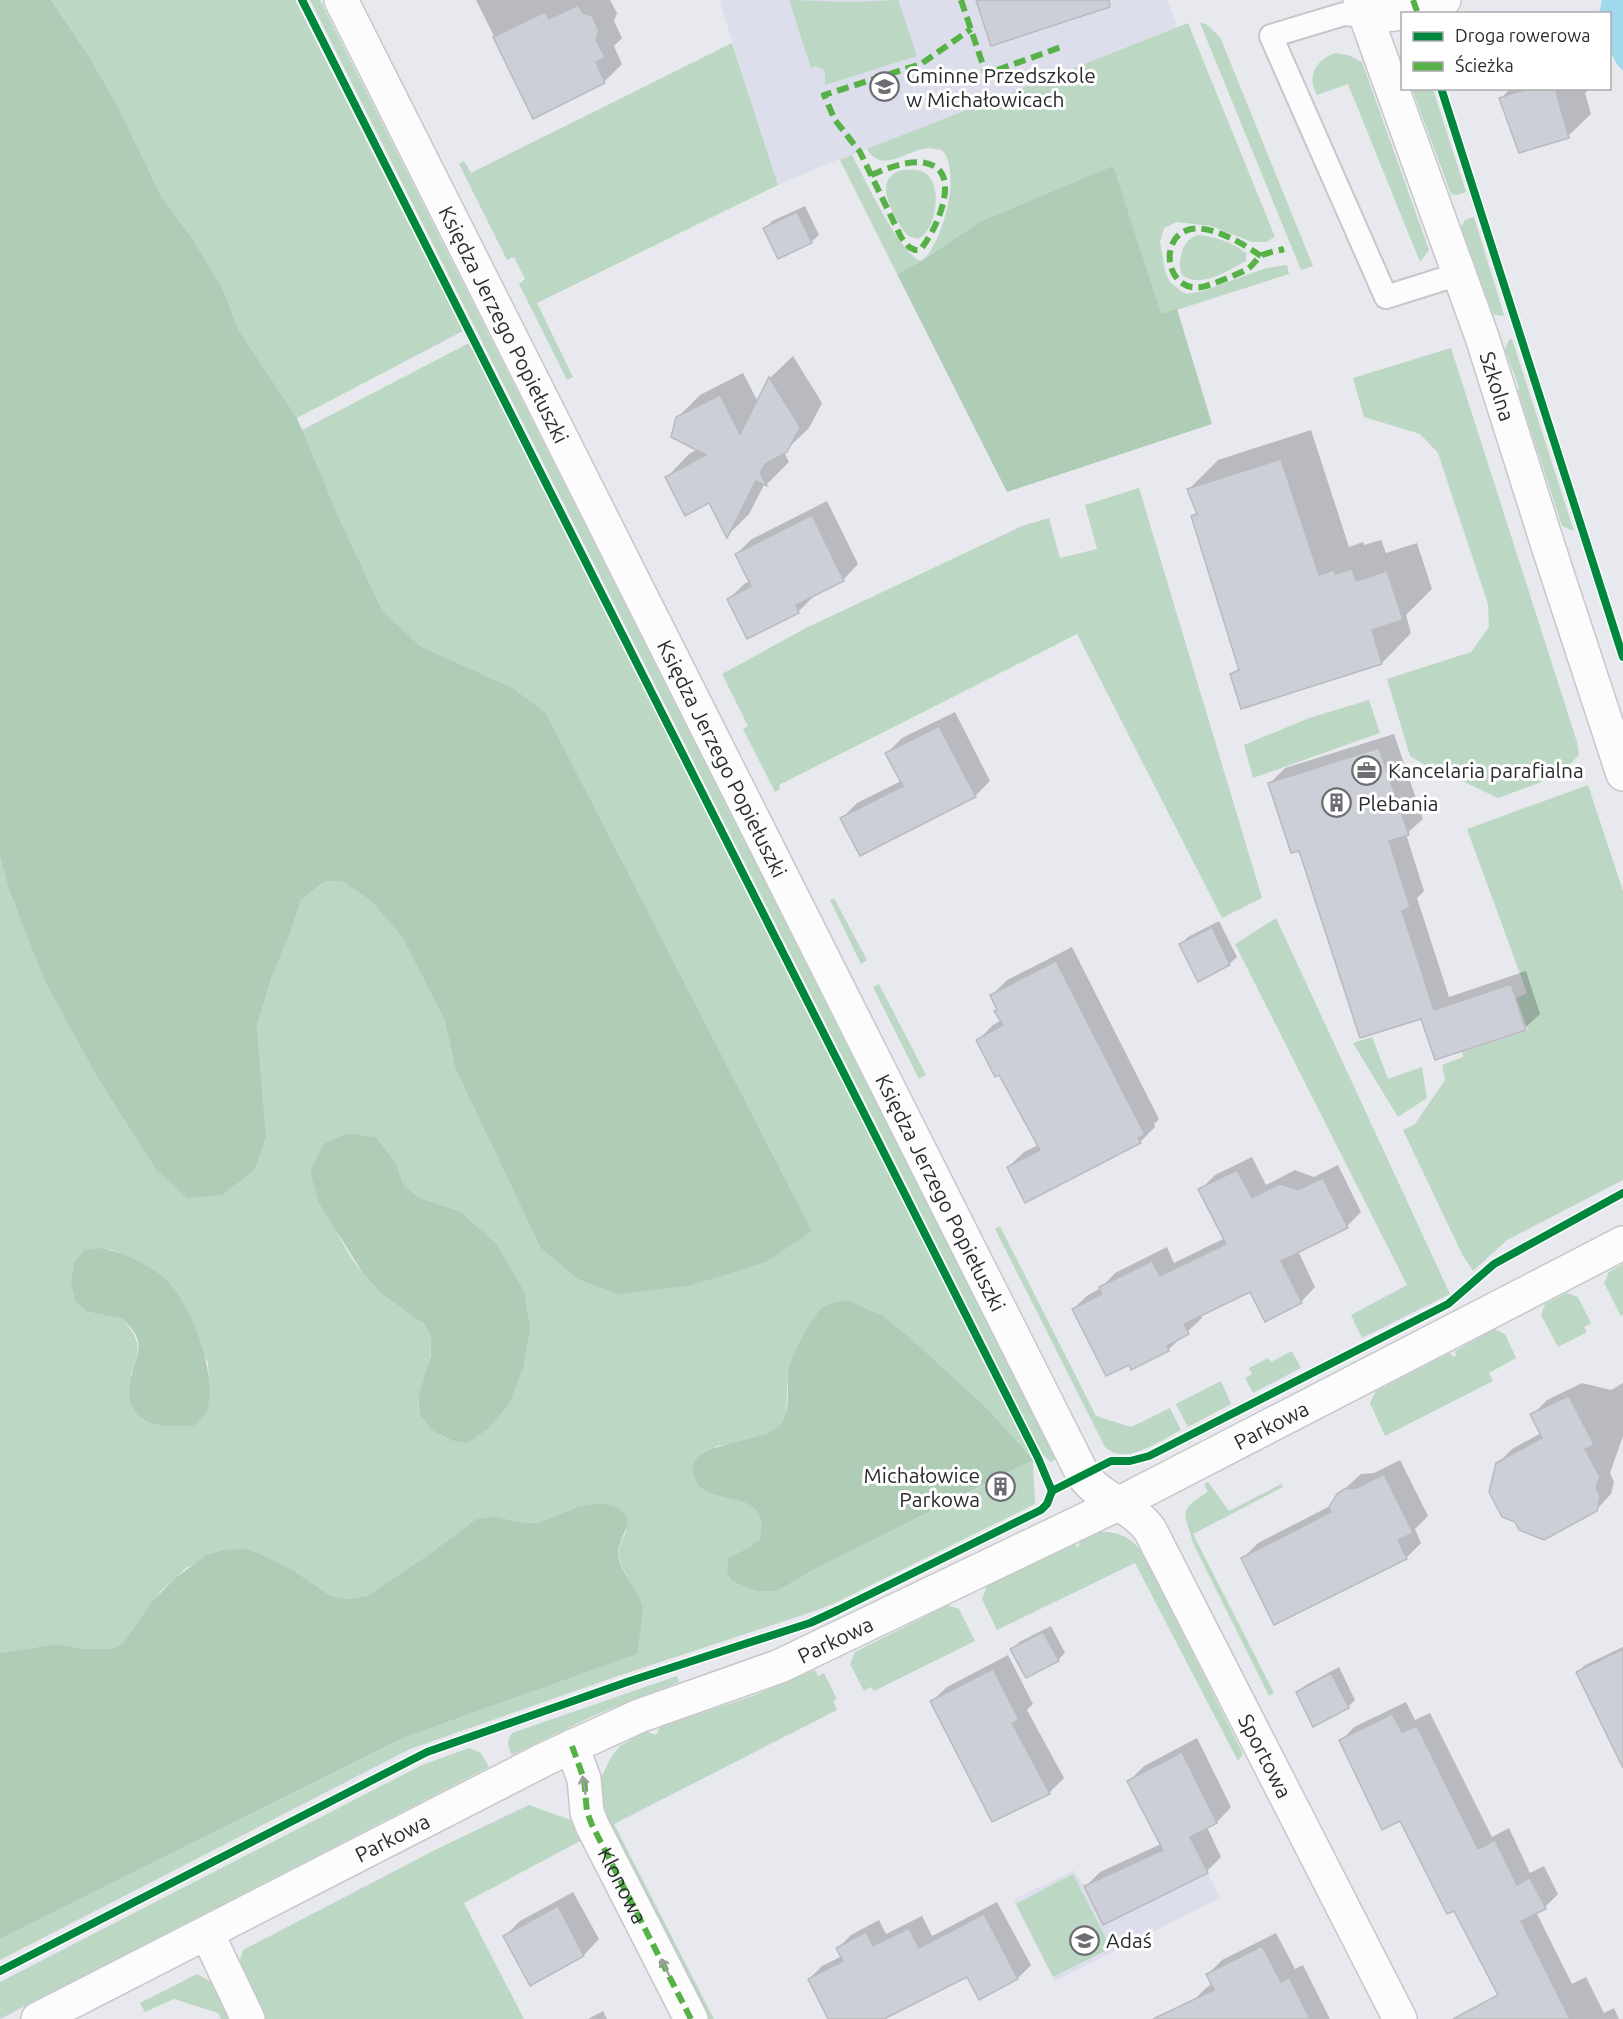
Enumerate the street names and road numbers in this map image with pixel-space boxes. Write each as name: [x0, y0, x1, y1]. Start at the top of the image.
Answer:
street label: Księdza Jerzego Popiełuszki: [434, 202, 574, 447]
street label: Szkolna: [1475, 348, 1520, 424]
street label: Księdza Jerzego Popiełuszki: [653, 636, 792, 881]
street label: Księdza Jerzego Popiełuszki: [871, 1070, 1011, 1315]
street label: Parkowa: [1230, 1396, 1313, 1454]
street label: Parkowa: [794, 1611, 877, 1668]
street label: Sportowa: [1234, 1710, 1297, 1802]
street label: Parkowa: [351, 1808, 434, 1866]
street label: Klonowa: [594, 1843, 652, 1927]

